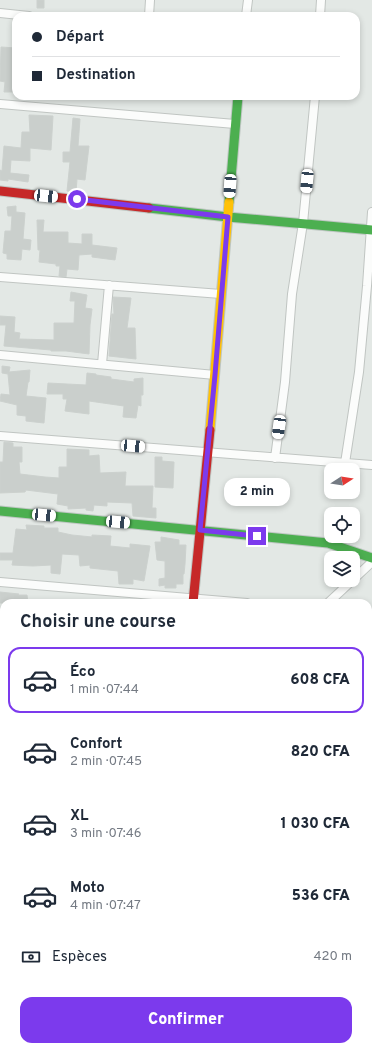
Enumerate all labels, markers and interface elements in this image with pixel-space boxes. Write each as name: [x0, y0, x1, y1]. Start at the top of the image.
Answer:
text: Départ: [56, 28, 104, 47]
text: Destination: [56, 66, 136, 85]
car: [300, 169, 314, 193]
car: [223, 174, 237, 198]
car: [33, 189, 59, 203]
route start: [68, 190, 86, 208]
car: [271, 414, 287, 440]
car: [121, 439, 145, 453]
north arrow: [324, 463, 360, 499]
map controls: [324, 463, 360, 587]
callout: 2 min: [224, 478, 290, 506]
text: 2 min: [240, 484, 274, 500]
button: locate: [324, 507, 360, 543]
car: [32, 508, 56, 522]
car: [106, 515, 130, 529]
route end: [248, 527, 266, 545]
button: layers: [324, 551, 360, 587]
text: Choisir une course: [20, 611, 176, 634]
icon: car: [22, 662, 58, 698]
text: Éco: [70, 663, 95, 682]
text: 608 CFA: [290, 671, 350, 690]
text: 1 min · 07:44: [70, 682, 139, 698]
icon: car: [22, 734, 58, 770]
text: Confort: [70, 735, 122, 754]
text: 820 CFA: [291, 743, 350, 762]
text: 2 min · 07:45: [70, 754, 142, 770]
icon: car: [22, 806, 58, 842]
text: XL: [70, 807, 88, 826]
text: 1 030 CFA: [280, 815, 350, 834]
text: 3 min · 07:46: [70, 826, 142, 842]
icon: car: [22, 878, 58, 914]
text: Moto: [70, 879, 105, 898]
text: 536 CFA: [292, 887, 350, 906]
text: 4 min · 07:47: [70, 898, 141, 914]
icon: cash: [20, 946, 42, 968]
text: Espèces: [52, 948, 107, 967]
text: 420 m: [314, 949, 352, 965]
button: Confirmer: [20, 997, 352, 1043]

